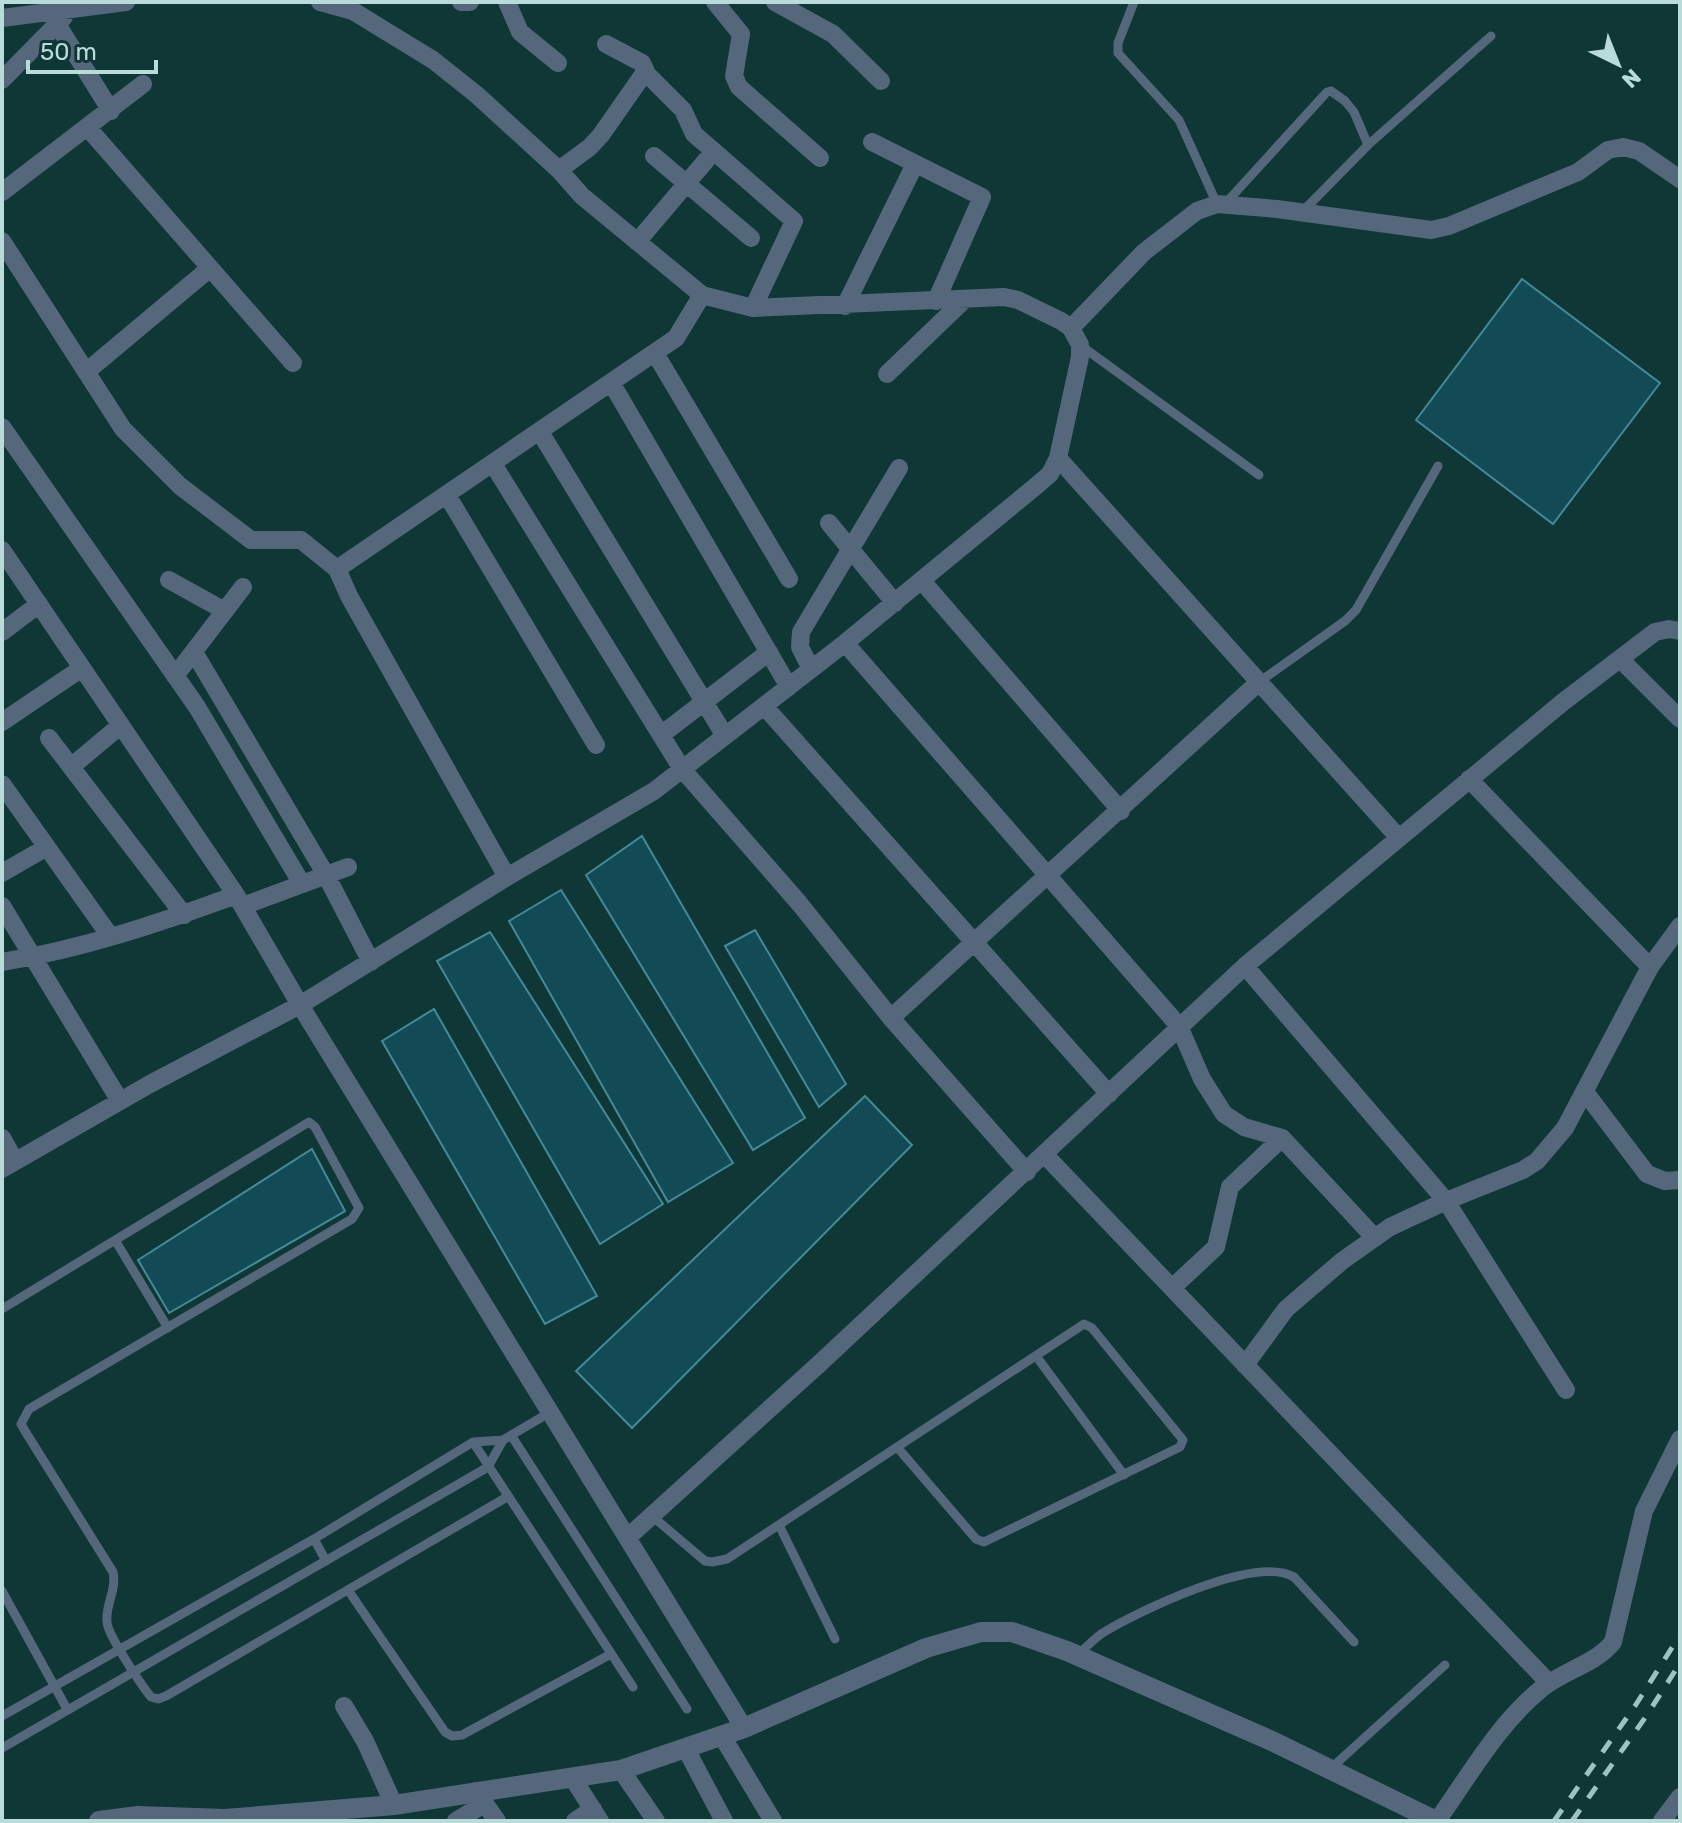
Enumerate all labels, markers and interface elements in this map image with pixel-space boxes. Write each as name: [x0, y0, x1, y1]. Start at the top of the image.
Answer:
scale bar: [28, 24, 156, 74]
north arrow: [1578, 24, 1658, 104]
text: 50 m: [40, 38, 97, 66]
text: N: [1616, 63, 1646, 94]

